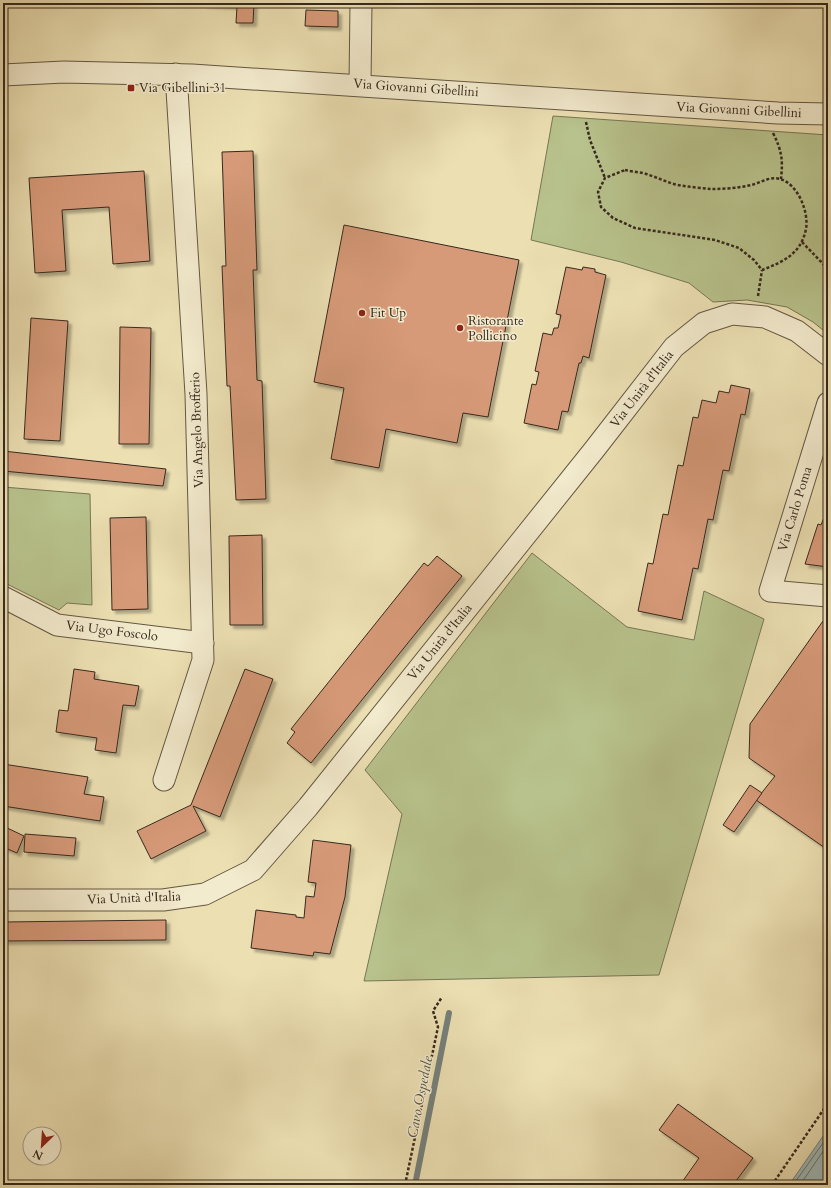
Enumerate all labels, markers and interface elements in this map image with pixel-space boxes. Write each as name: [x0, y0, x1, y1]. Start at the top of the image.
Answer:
street label: Via Giovanni Gibellini: [353, 75, 480, 101]
place label: Via Gibellini 31: [139, 79, 226, 97]
marker: Via Gibellini 31: [126, 83, 136, 93]
street label: Via Giovanni Gibellini: [676, 98, 802, 122]
place label: Fit Up: [370, 304, 406, 322]
marker: Fit Up: [357, 308, 367, 318]
place label: Ristorante Pollicino: [468, 312, 524, 345]
marker: Ristorante Pollicino: [455, 323, 465, 333]
street label: Via Unità d'Italia: [606, 346, 678, 432]
street label: Via Angelo Brofferio: [186, 372, 208, 488]
street label: Via Carlo Poma: [774, 464, 817, 554]
street label: Via Unità d'Italia: [403, 600, 477, 684]
street label: Via Ugo Foscolo: [65, 616, 159, 646]
street label: Via Unità d'Italia: [87, 887, 182, 909]
water label: Cavo Ospedale: [403, 1054, 437, 1140]
north arrow: [22, 1126, 62, 1166]
text: N: [30, 1146, 45, 1163]

